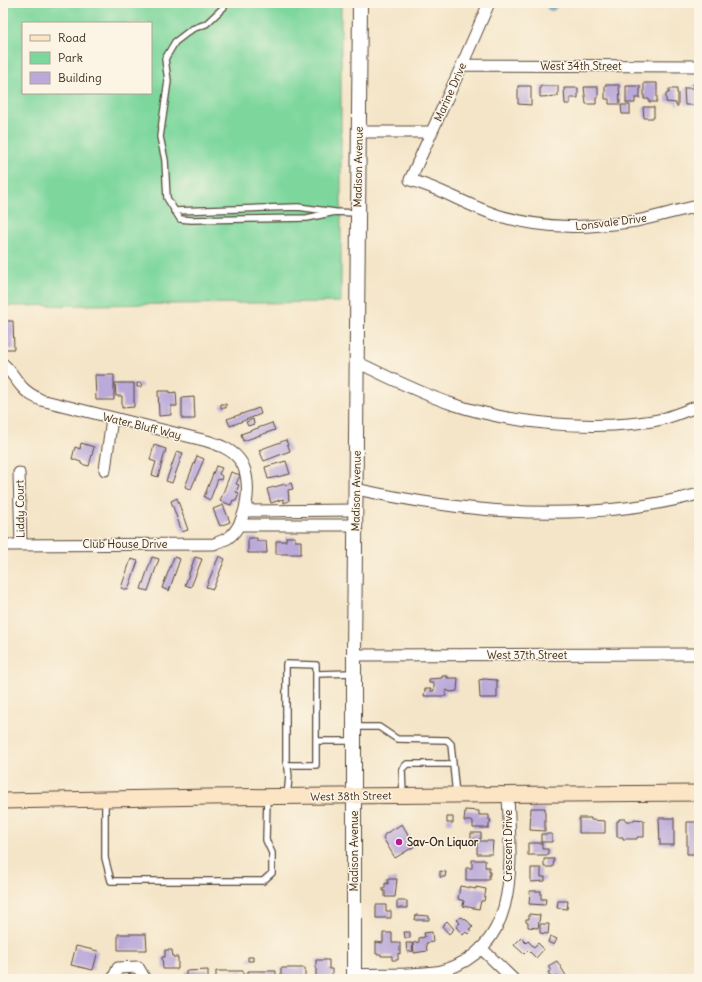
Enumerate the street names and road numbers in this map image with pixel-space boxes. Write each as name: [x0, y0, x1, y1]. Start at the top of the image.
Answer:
street label: West 34th Street: [540, 59, 622, 73]
street label: Marine Drive: [431, 60, 469, 124]
street label: Madison Avenue: [350, 126, 366, 208]
street label: Lonsvale Drive: [574, 211, 648, 233]
street label: Water Bluff Way: [101, 409, 183, 443]
street label: Madison Avenue: [348, 450, 364, 532]
street label: Liddy Court: [12, 480, 28, 538]
street label: Club House Drive: [83, 537, 168, 551]
street label: West 37th Street: [487, 648, 568, 662]
street label: West 38th Street: [310, 788, 392, 804]
street label: Madison Avenue: [347, 810, 361, 892]
street label: Crescent Drive: [501, 810, 515, 882]

